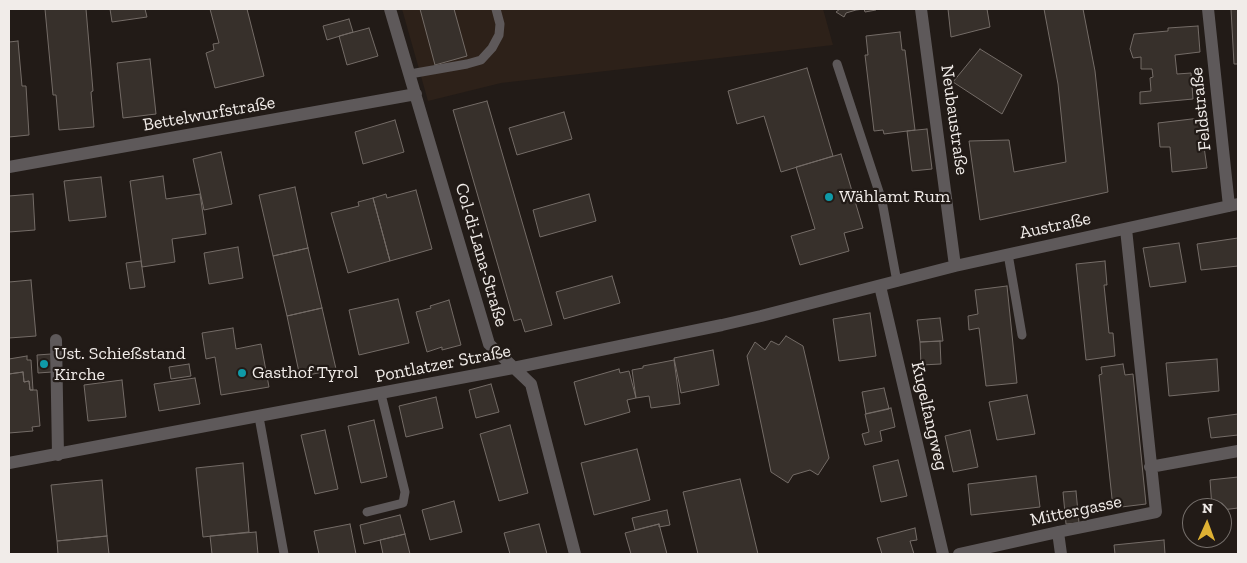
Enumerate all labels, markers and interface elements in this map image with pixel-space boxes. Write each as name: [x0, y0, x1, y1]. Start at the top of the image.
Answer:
street label: Neubaustraße: [936, 64, 972, 176]
street label: Feldstraße: [1186, 66, 1216, 152]
street label: Bettelwurfstraße: [141, 92, 277, 136]
street label: Col-di-Lana-Straße: [450, 181, 512, 329]
place label: Wählamt Rum: [839, 186, 950, 208]
marker: Wählamt Rum: [823, 191, 835, 203]
street label: Austraße: [1017, 208, 1093, 244]
street label: Pontlatzer Straße: [373, 340, 513, 388]
place label: Ust. Schießstand Kirche: [54, 343, 186, 386]
marker: Ust. Schießstand Kirche: [38, 358, 50, 370]
street label: Kugelfangweg: [906, 359, 952, 473]
place label: Gasthof Tyrol: [252, 362, 358, 384]
marker: Gasthof Tyrol: [236, 367, 248, 379]
street label: Mittergasse: [1028, 491, 1124, 531]
north arrow: [1182, 498, 1232, 548]
text: N: [1202, 500, 1213, 517]

